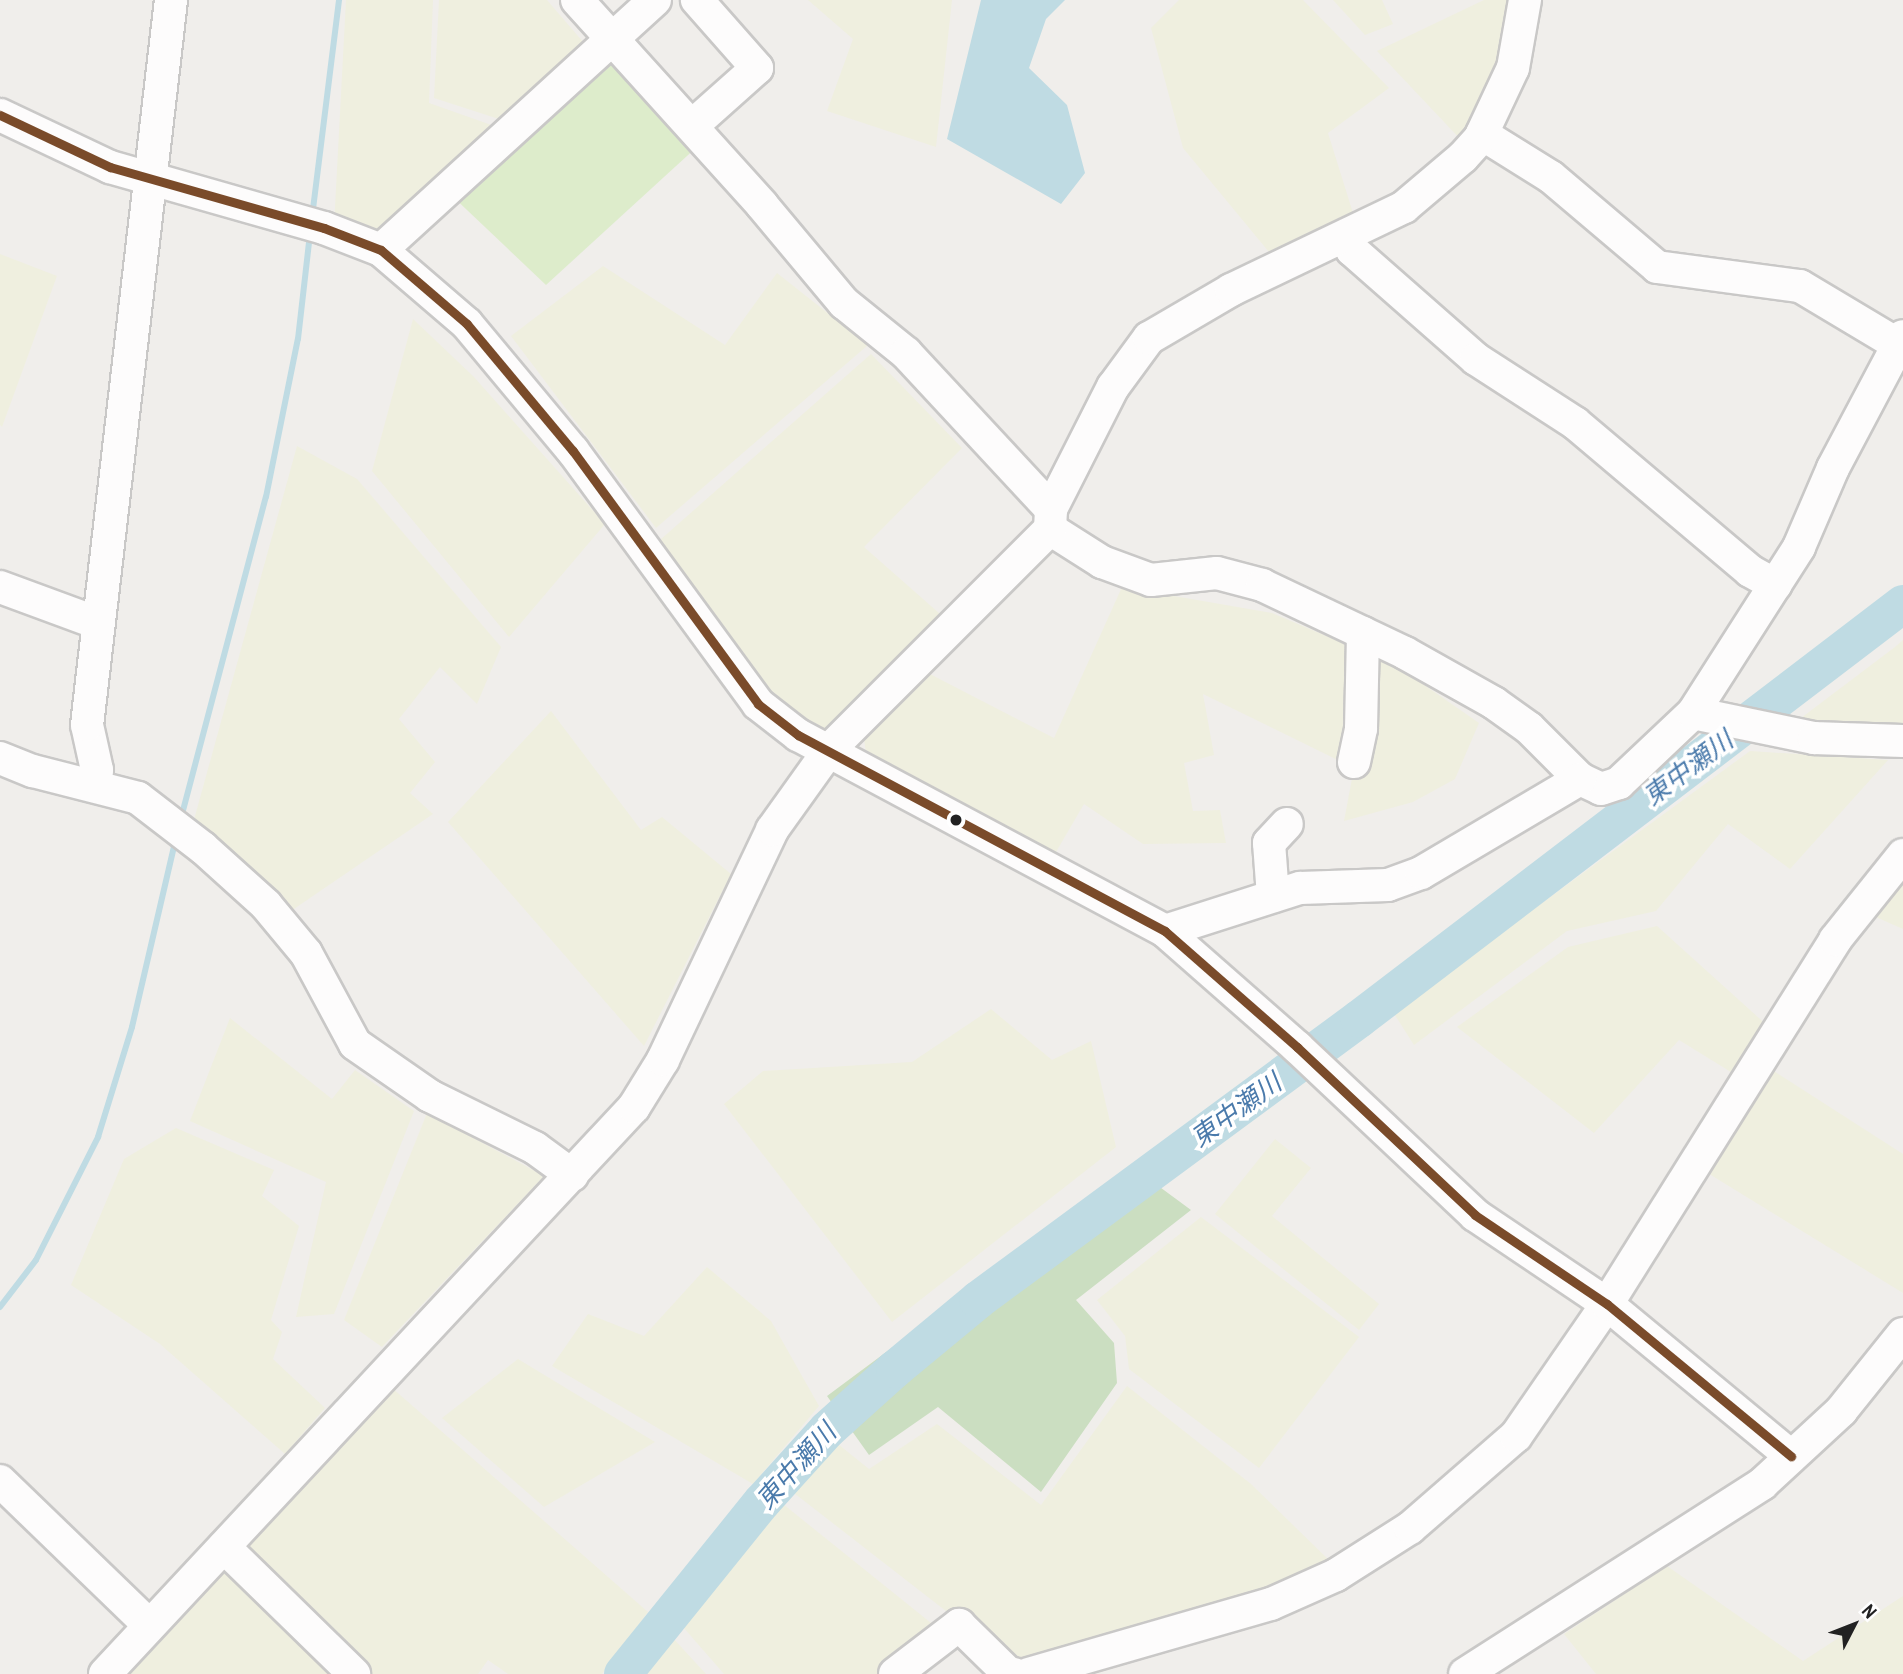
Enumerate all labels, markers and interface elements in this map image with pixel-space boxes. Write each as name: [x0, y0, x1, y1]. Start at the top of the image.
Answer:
water label: 東中瀬川: [1637, 724, 1739, 812]
unlabelled marker: [949, 813, 963, 827]
water label: 東中瀬川: [1185, 1067, 1287, 1153]
water label: 東中瀬川: [750, 1417, 842, 1515]
north arrow: [1819, 1590, 1889, 1660]
text: N: [1856, 1598, 1883, 1624]

